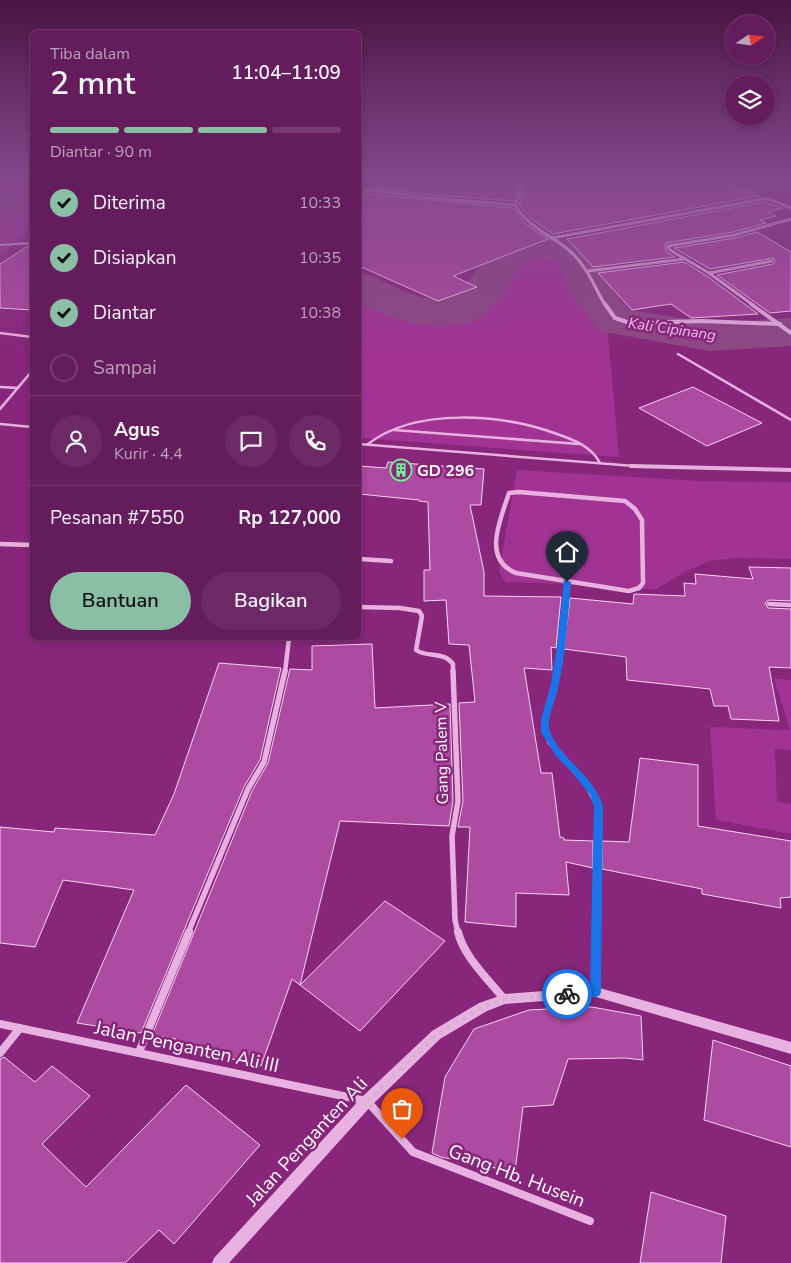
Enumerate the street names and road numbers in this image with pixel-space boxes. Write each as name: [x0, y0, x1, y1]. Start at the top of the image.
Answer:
street label: Gang Palem V: [430, 700, 454, 805]
street label: Jalan Penganten Ali III: [91, 1015, 281, 1079]
street label: Jalan Penganten Ali: [239, 1071, 374, 1213]
street label: Gang Hb. Husein: [444, 1138, 589, 1214]

